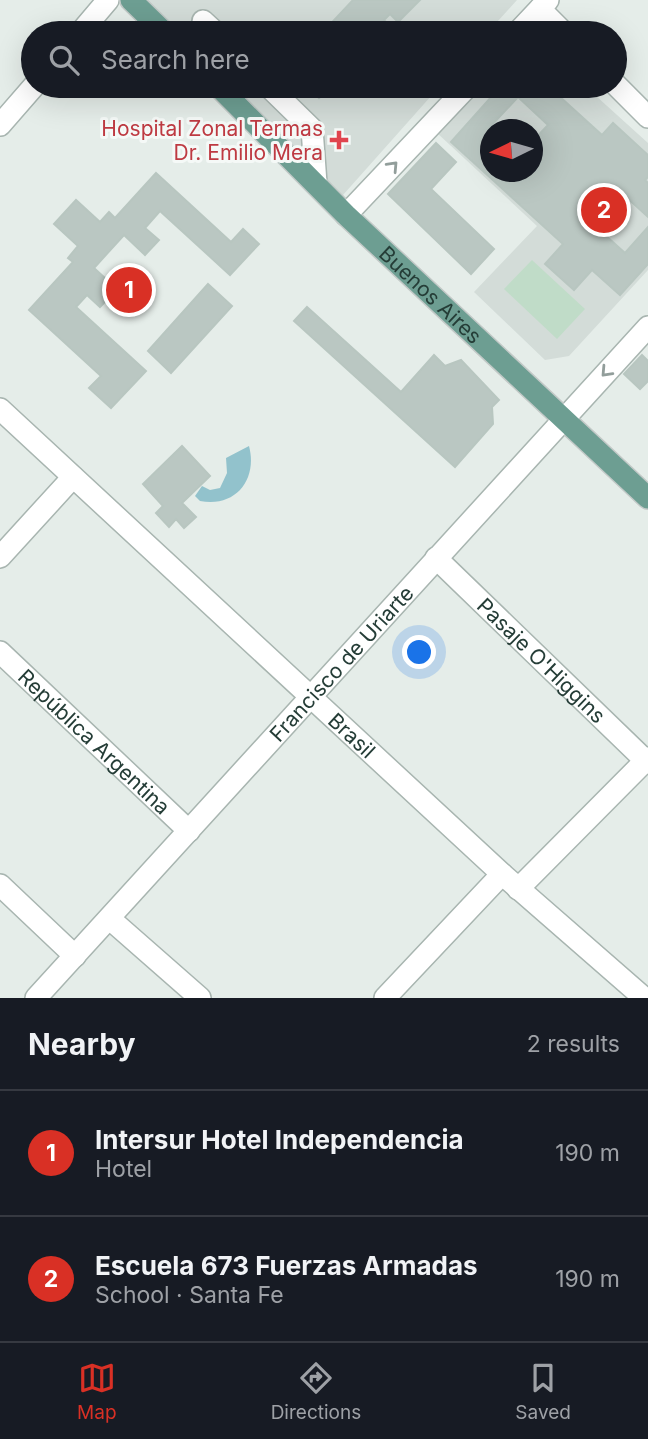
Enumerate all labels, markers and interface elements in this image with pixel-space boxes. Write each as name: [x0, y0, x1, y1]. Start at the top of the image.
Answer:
search box: [21, 21, 627, 98]
icon: search: [45, 41, 83, 79]
text: Search here: [101, 44, 250, 75]
place label: Hospital Zonal Termas Dr. Emilio Mera: [101, 116, 323, 165]
north arrow: [480, 119, 543, 182]
marker: Hospital Zonal Termas Dr. Emilio Mera: [329, 130, 349, 150]
one-way arrow: [385, 161, 397, 174]
pin: 2: [581, 184, 627, 236]
street label: Buenos Aires: [374, 241, 487, 348]
pin: 1: [106, 264, 152, 316]
one-way arrow: [601, 364, 614, 377]
street label: Francisco de Uriarte: [264, 580, 418, 746]
street label: Pasaje O'Higgins: [472, 593, 611, 728]
your location: [402, 635, 436, 669]
street label: República Argentina: [13, 664, 175, 819]
street label: Brasil: [324, 707, 381, 763]
text: Nearby: [28, 1026, 136, 1062]
text: 2 results: [527, 1030, 620, 1058]
text: Intersur Hotel Independencia: [95, 1124, 464, 1155]
text: 1: [46, 1139, 56, 1167]
text: 190 m: [555, 1139, 620, 1167]
text: Hotel: [95, 1155, 152, 1183]
text: Escuela 673 Fuerzas Armadas: [95, 1250, 478, 1281]
text: 2: [44, 1265, 58, 1293]
text: 190 m: [555, 1265, 620, 1293]
text: School · Santa Fe: [95, 1281, 284, 1309]
tab: Map: [77, 1359, 117, 1424]
tab: Directions: [271, 1359, 361, 1424]
tab: Saved: [515, 1359, 571, 1424]

